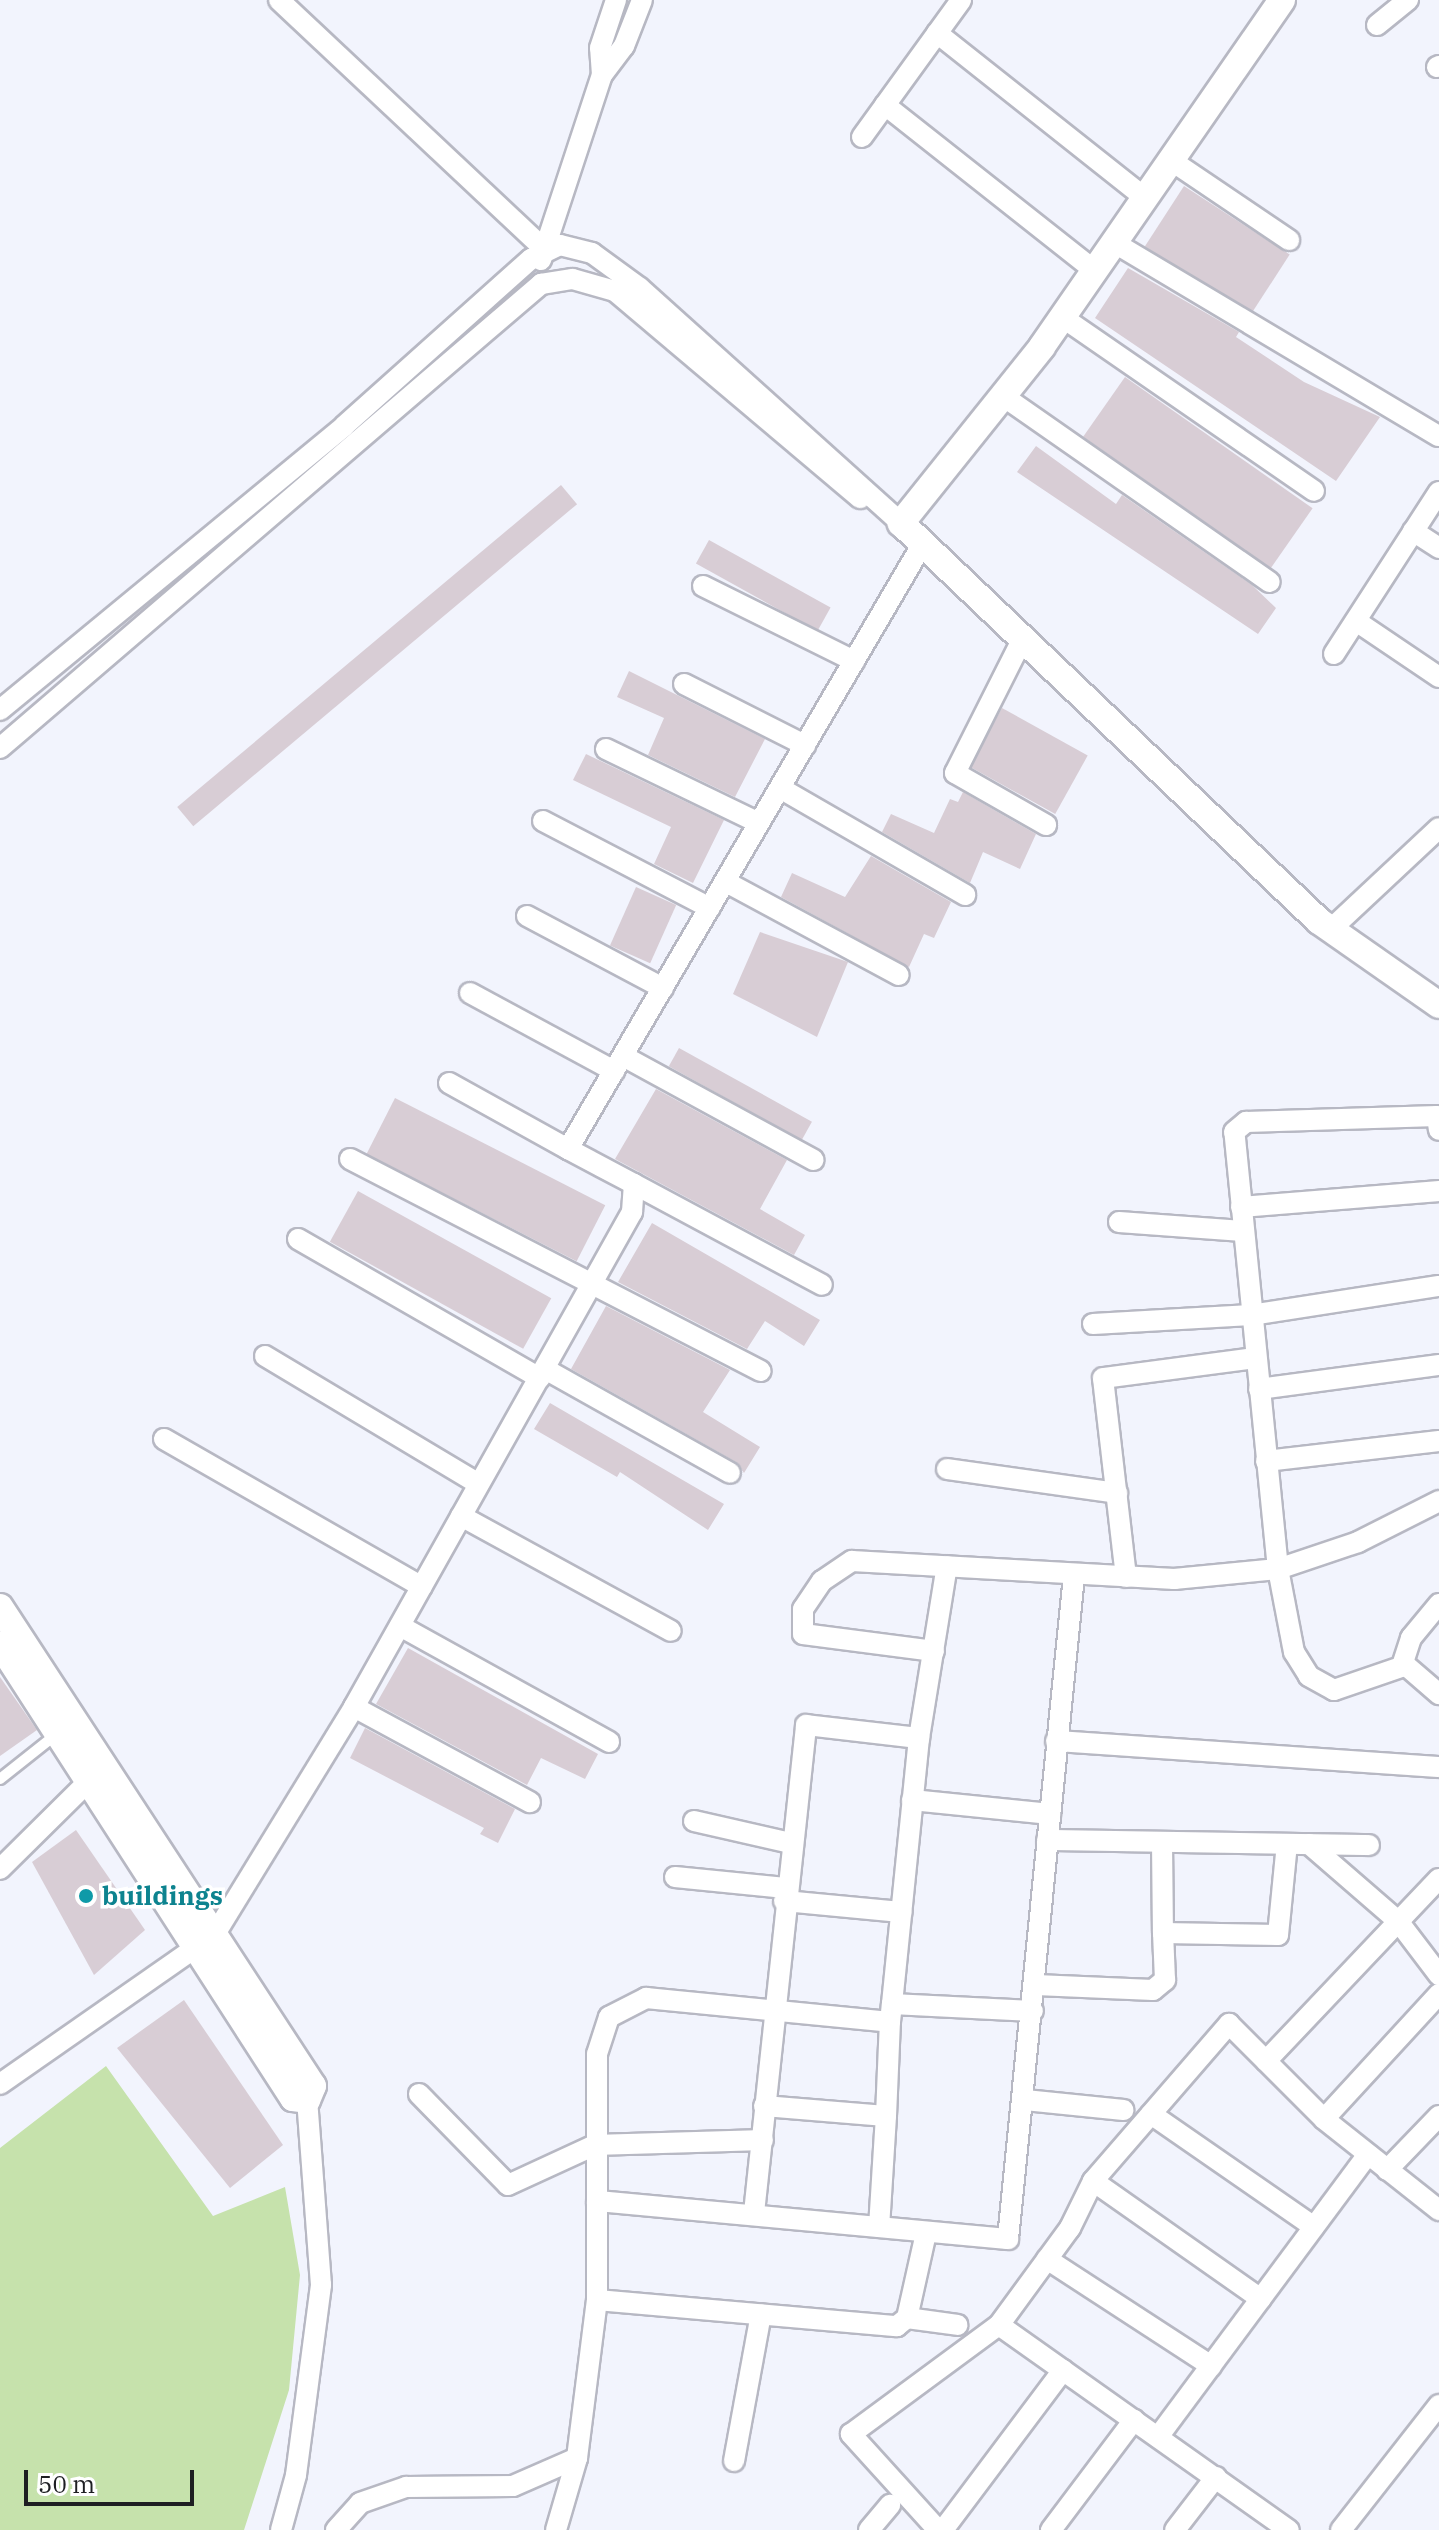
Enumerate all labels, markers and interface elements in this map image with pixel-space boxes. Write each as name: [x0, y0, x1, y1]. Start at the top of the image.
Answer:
place label: buildings: [102, 1880, 223, 1912]
marker: buildings: [77, 1887, 95, 1905]
scale bar: [28, 2454, 198, 2504]
text: 50 m: [38, 2468, 95, 2500]

